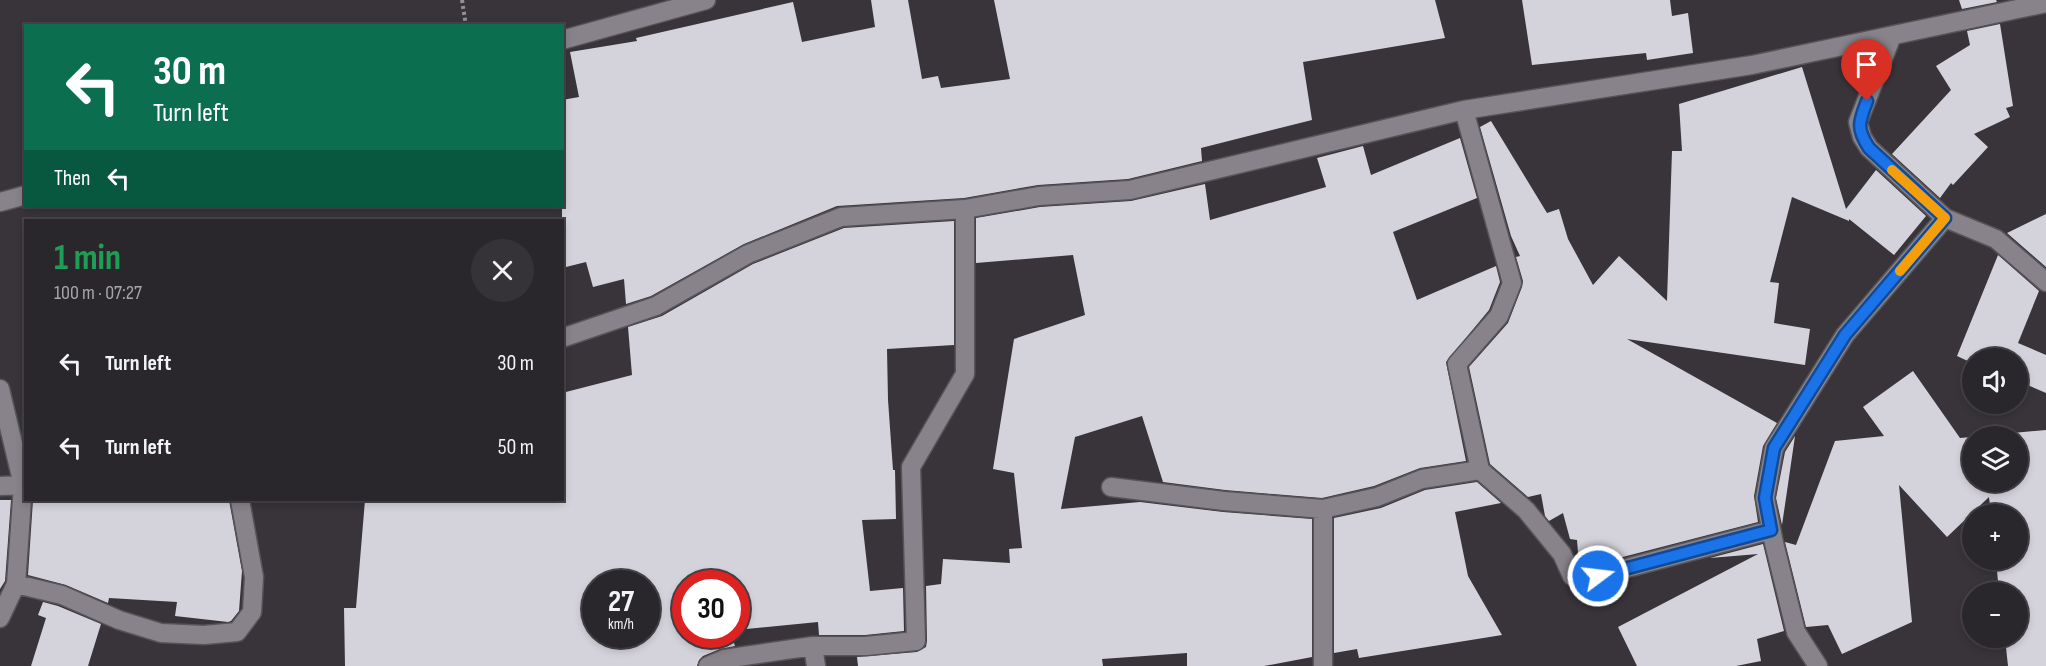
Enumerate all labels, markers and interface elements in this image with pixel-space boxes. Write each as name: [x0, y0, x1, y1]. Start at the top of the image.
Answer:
pin: [1841, 39, 1892, 101]
text: 30 m: [153, 46, 226, 97]
icon: left: [54, 48, 132, 126]
icon: arrive: [1850, 48, 1883, 81]
text: Turn left: [153, 97, 229, 129]
icon: left: [102, 162, 135, 195]
text: Then: [54, 165, 90, 192]
text: 1 min: [54, 237, 121, 280]
button: close: [471, 239, 534, 302]
text: 100 m · 07:27: [54, 281, 142, 305]
icon: left: [54, 347, 87, 380]
map controls: [1962, 348, 2028, 648]
button: sound: [1962, 348, 2028, 414]
text: Turn left: [105, 350, 171, 377]
text: 30 m: [497, 350, 534, 377]
button: layers: [1962, 426, 2028, 492]
icon: left: [54, 431, 87, 464]
text: Turn left: [105, 434, 171, 461]
text: 50 m: [498, 434, 534, 461]
button: +: [1962, 504, 2028, 570]
position arrow: [1566, 544, 1630, 608]
speed limit sign: 30: [672, 570, 750, 648]
button: −: [1962, 582, 2028, 648]
text: 27: [608, 584, 634, 620]
text: km/h: [608, 615, 634, 634]

